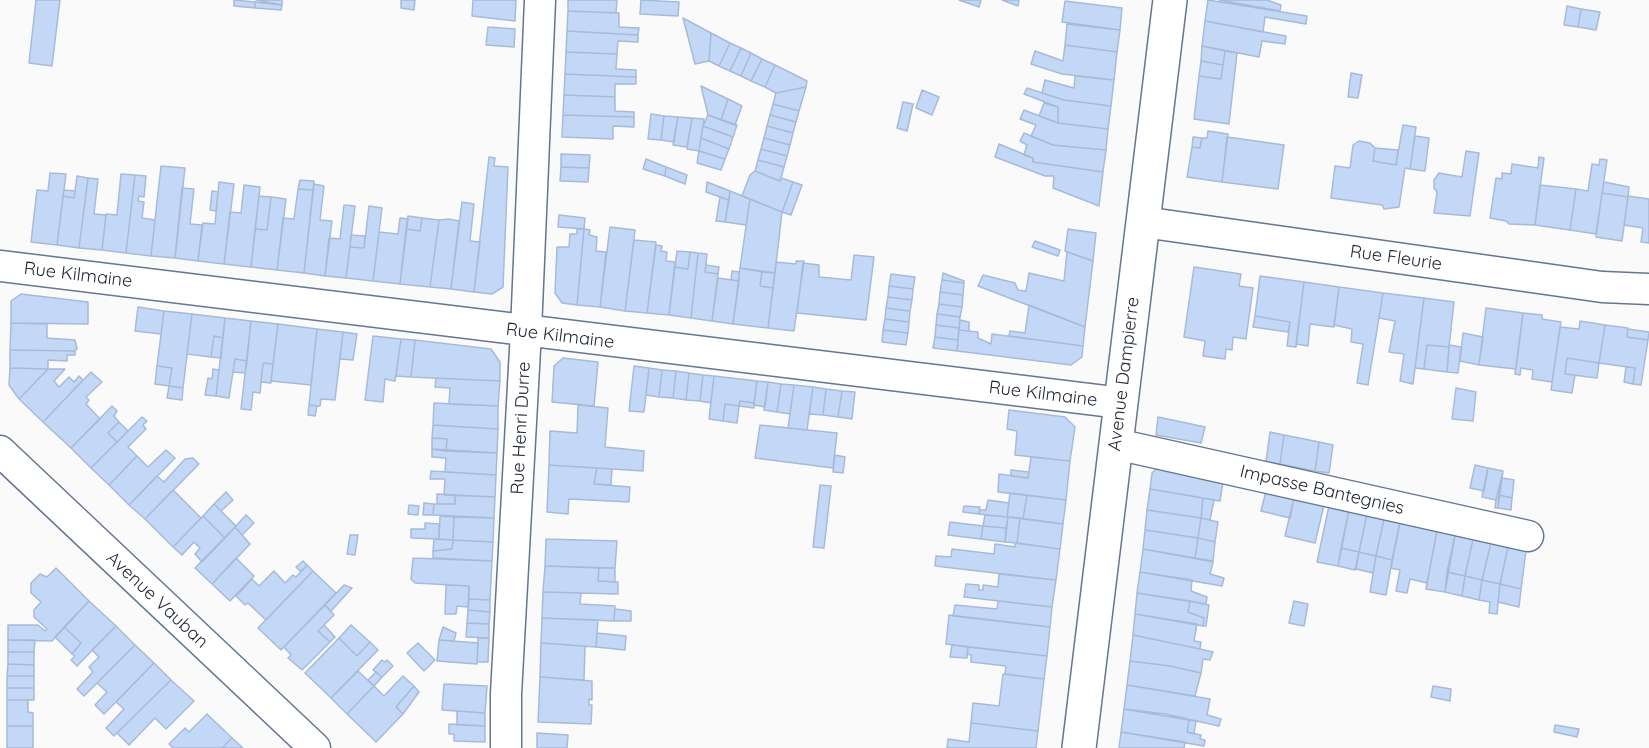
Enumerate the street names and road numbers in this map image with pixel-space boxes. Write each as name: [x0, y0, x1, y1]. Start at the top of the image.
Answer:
street label: Rue Fleurie: [1349, 241, 1443, 275]
street label: Rue Kilmaine: [23, 258, 133, 292]
street label: Avenue Dampierre: [1104, 296, 1144, 452]
street label: Rue Kilmaine: [505, 319, 615, 353]
street label: Rue Henri Durre: [507, 361, 535, 495]
street label: Rue Kilmaine: [988, 377, 1098, 411]
street label: Impasse Bantegnies: [1238, 461, 1406, 519]
street label: Avenue Vauban: [102, 547, 212, 653]

